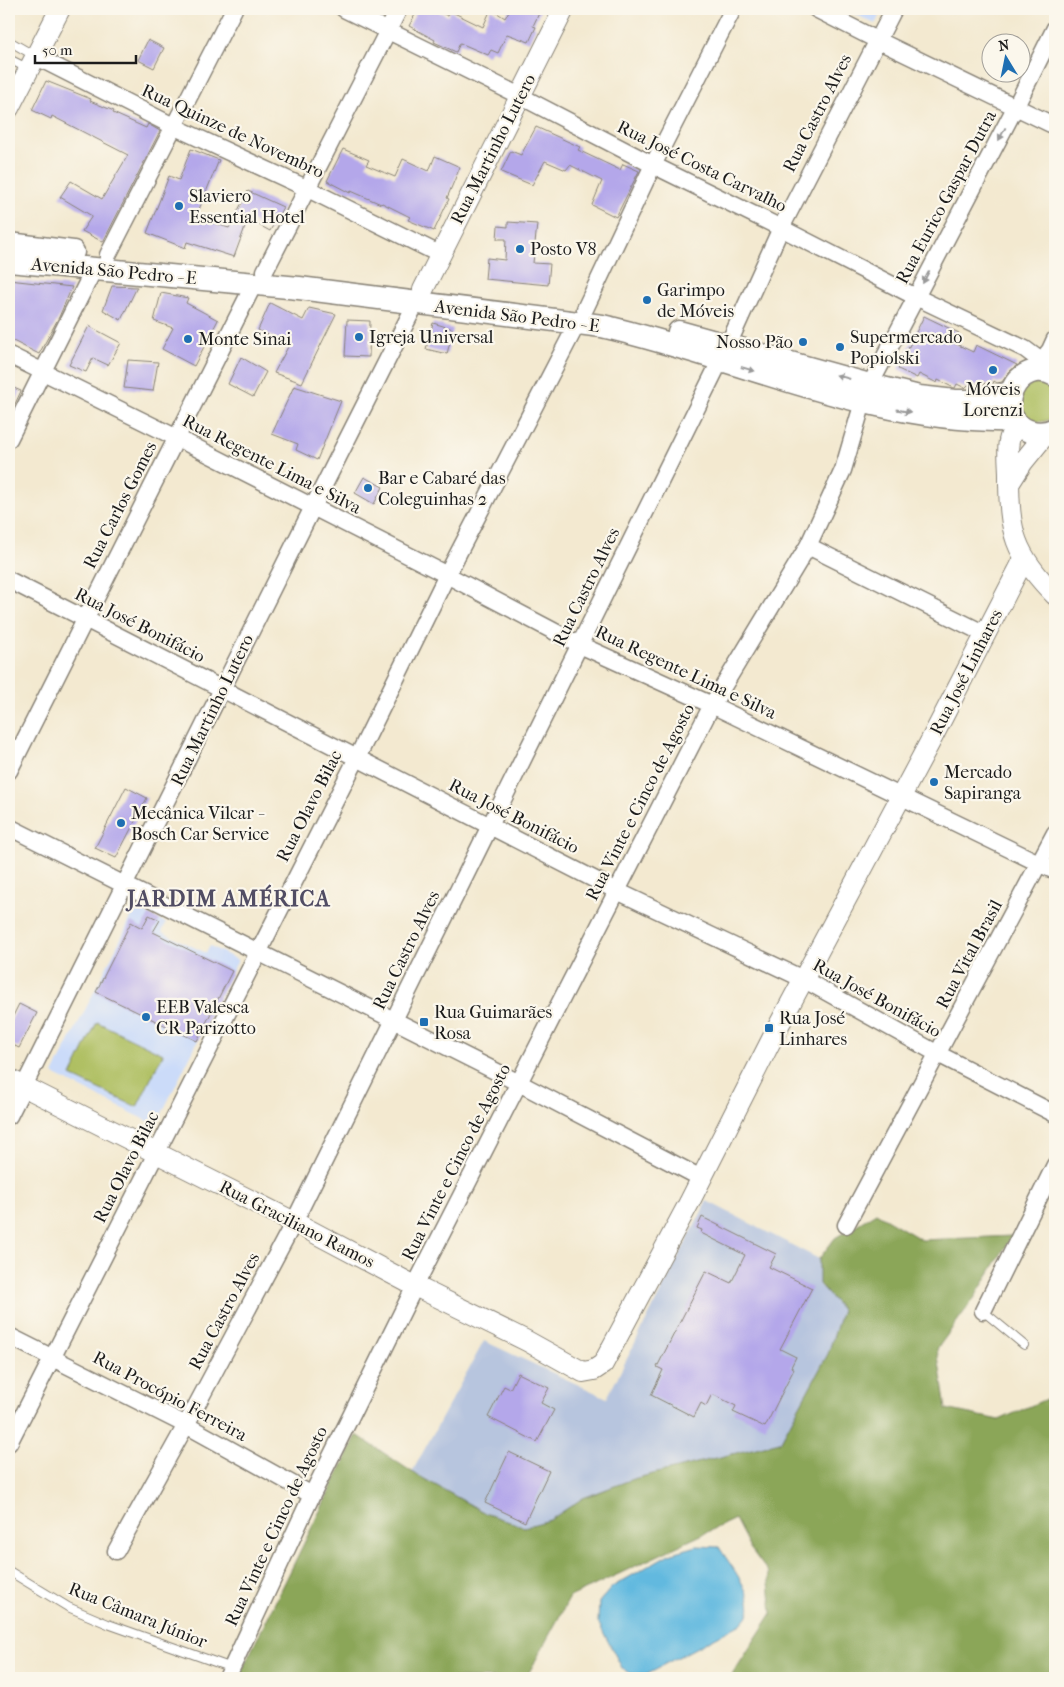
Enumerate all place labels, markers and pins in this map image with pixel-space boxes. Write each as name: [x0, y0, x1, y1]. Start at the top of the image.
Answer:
place label: Slaviero Essential Hotel: [189, 186, 305, 228]
marker: Slaviero Essential Hotel: [173, 200, 185, 212]
place label: Posto V8: [530, 239, 596, 260]
marker: Posto V8: [514, 243, 526, 255]
place label: Garimpo de Móveis: [657, 280, 734, 322]
marker: Garimpo de Móveis: [641, 294, 653, 306]
place label: Igreja Universal: [369, 327, 494, 348]
place label: Supermercado Popiolski: [850, 327, 962, 369]
place label: Monte Sinai: [198, 329, 292, 350]
marker: Igreja Universal: [353, 331, 365, 343]
place label: Nosso Pão: [716, 332, 793, 353]
marker: Monte Sinai: [182, 333, 194, 345]
marker: Nosso Pão: [797, 336, 809, 348]
marker: Supermercado Popiolski: [834, 341, 846, 353]
marker: Móveis Lorenzi: [987, 364, 999, 376]
place label: Móveis Lorenzi: [963, 379, 1024, 421]
place label: Bar e Cabaré das Coleguinhas 2: [378, 468, 506, 510]
marker: Bar e Cabaré das Coleguinhas 2: [362, 482, 374, 494]
place label: Mercado Sapiranga: [944, 762, 1022, 804]
marker: Mercado Sapiranga: [928, 776, 940, 788]
place label: Mecânica Vilcar - Bosch Car Service: [131, 803, 269, 845]
marker: Mecânica Vilcar - Bosch Car Service: [115, 817, 127, 829]
place label: EEB Valesca CR Parizotto: [156, 997, 256, 1039]
place label: Rua Guimarães Rosa: [434, 1002, 553, 1044]
place label: Rua José Linhares: [779, 1008, 847, 1050]
marker: EEB Valesca CR Parizotto: [140, 1011, 152, 1023]
marker: Rua Guimarães Rosa: [418, 1016, 430, 1028]
marker: Rua José Linhares: [763, 1022, 775, 1034]

